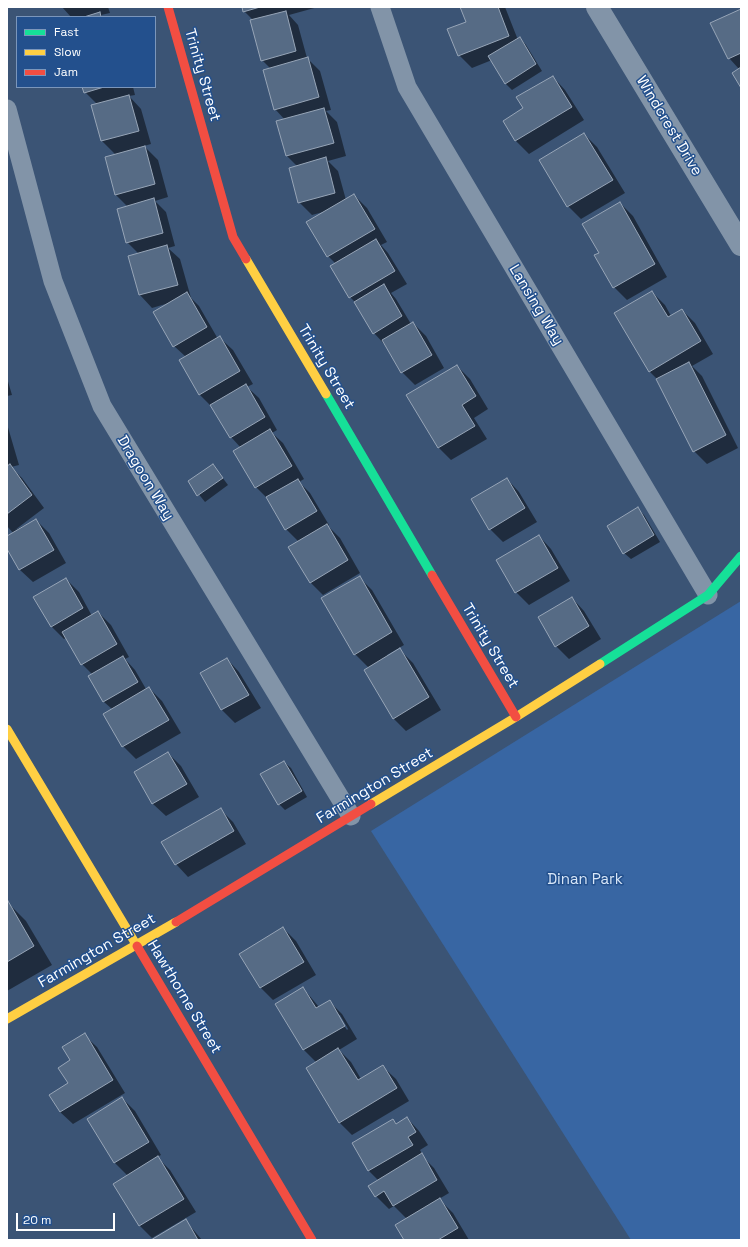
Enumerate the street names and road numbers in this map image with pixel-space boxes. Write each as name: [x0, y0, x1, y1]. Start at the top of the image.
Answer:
street label: Trinity Street: [180, 27, 224, 123]
street label: Windcrest Drive: [632, 73, 706, 179]
street label: Lansing Way: [505, 261, 567, 349]
street label: Trinity Street: [294, 321, 358, 413]
street label: Dragoon Way: [113, 432, 177, 524]
street label: Trinity Street: [458, 600, 522, 692]
street label: Farmington Street: [314, 744, 436, 828]
street label: Farmington Street: [35, 910, 159, 992]
street label: Hawthorne Street: [143, 937, 225, 1057]

